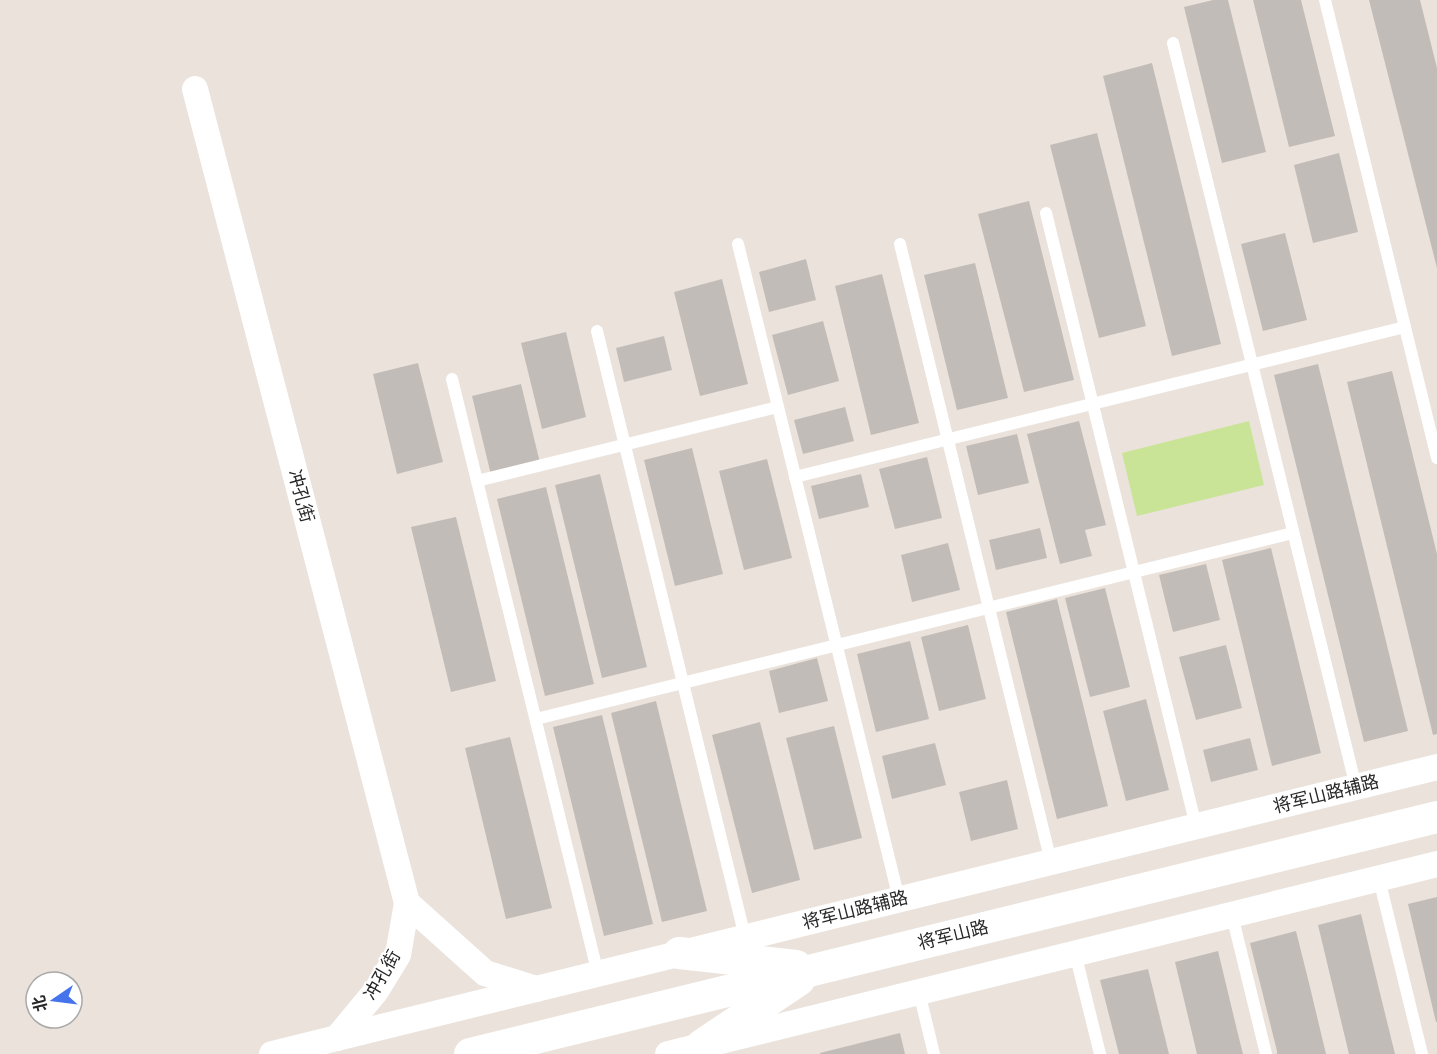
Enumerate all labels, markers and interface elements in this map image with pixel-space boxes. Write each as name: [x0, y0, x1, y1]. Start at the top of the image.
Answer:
street label: 冲孔街: [282, 467, 320, 525]
street label: 将军山路辅路: [1271, 769, 1381, 819]
street label: 将军山路辅路: [800, 885, 910, 935]
street label: 将军山路: [915, 915, 991, 955]
street label: 冲孔街: [358, 946, 406, 1004]
north arrow: [24, 970, 84, 1030]
text: 北: [28, 993, 53, 1014]

